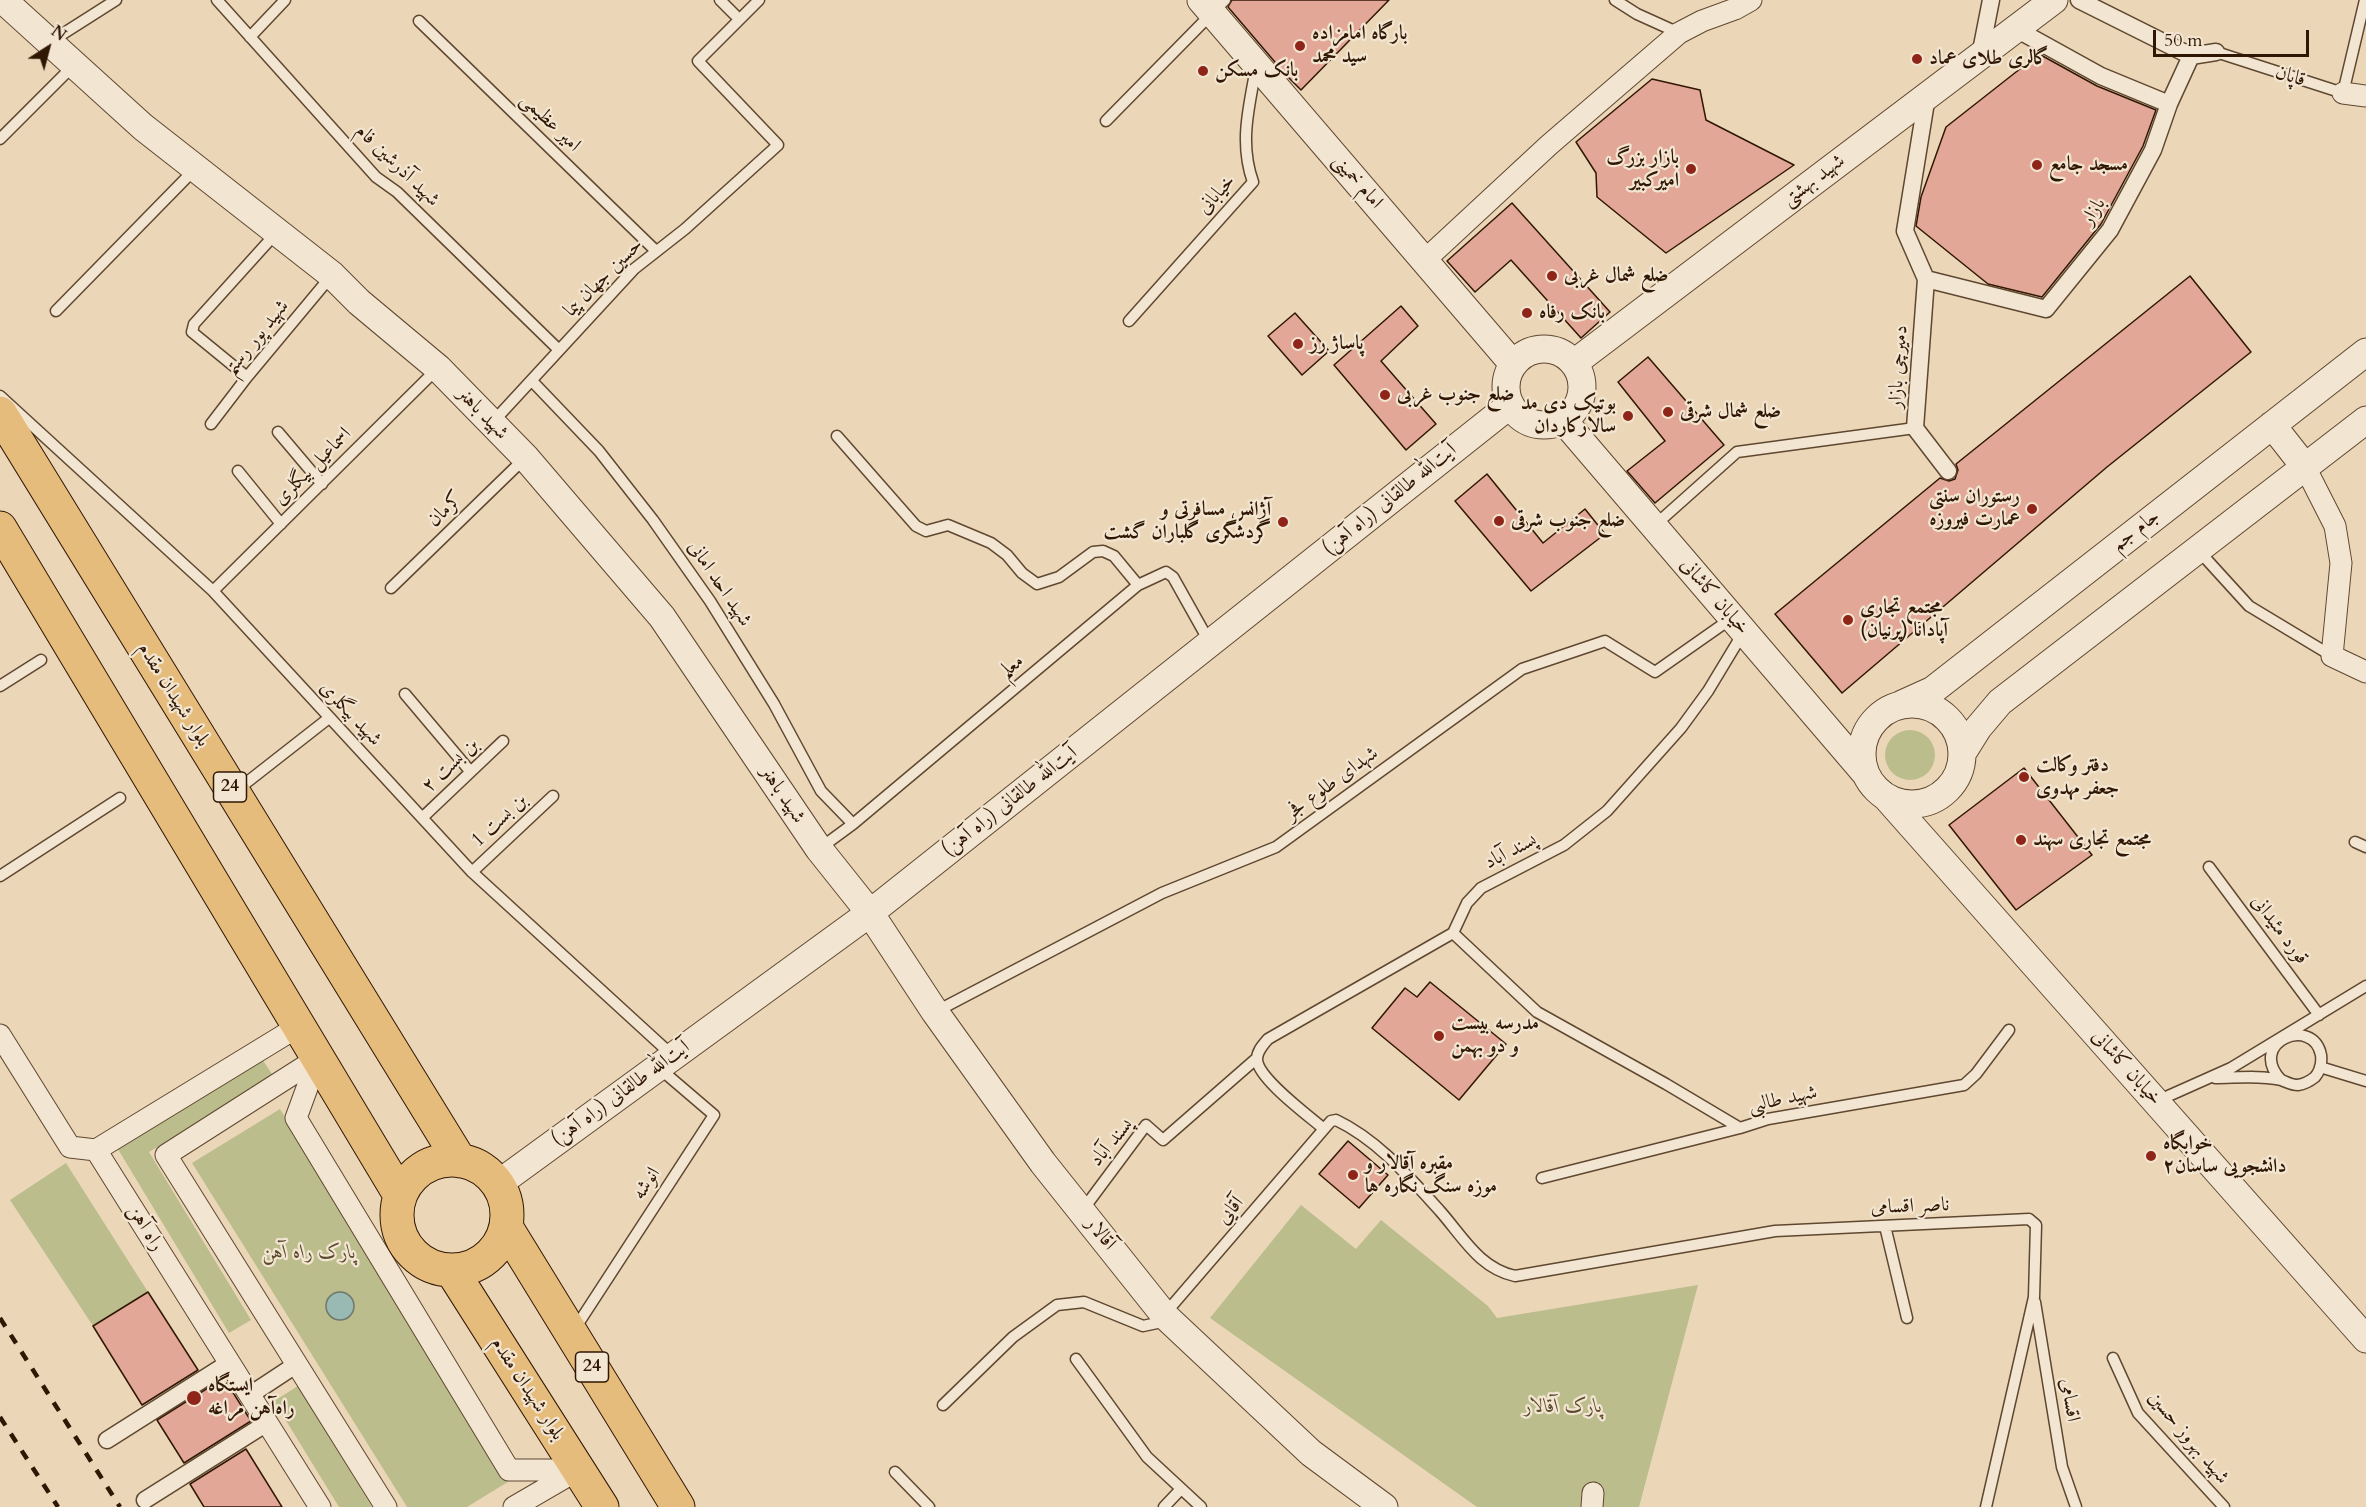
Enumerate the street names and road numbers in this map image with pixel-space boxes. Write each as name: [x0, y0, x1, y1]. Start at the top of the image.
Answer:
street label: قاپان: [2272, 61, 2308, 93]
street label: امیر عظیمی: [515, 88, 585, 158]
street label: شهید آذرشین فام: [350, 120, 444, 212]
street label: امام خمینی: [1327, 150, 1387, 214]
street label: شهید بهشتی: [1778, 150, 1850, 212]
street label: خیابانی: [1193, 170, 1241, 220]
street label: بازار: [2076, 193, 2112, 231]
street label: حسین جهان پیما: [559, 233, 649, 323]
street label: شهید پور رستم: [219, 295, 295, 381]
street label: دمیرچی بازار: [1884, 324, 1914, 410]
street label: شهید باهنر: [451, 383, 513, 445]
street label: اسماعیل بیگلری: [269, 423, 357, 511]
street label: (راه آهن) آیت‌الله طالقانی: [1318, 439, 1462, 561]
street label: کرمان: [423, 487, 469, 533]
street label: جام جم: [2107, 505, 2165, 557]
street label: شهید احد امانی: [682, 537, 756, 631]
street label: خیابان کاشانی: [1674, 554, 1754, 640]
street label: بلوار شهیدان مقدم: [131, 638, 215, 752]
street label: معلم: [995, 650, 1029, 684]
street label: شهید بیگلری: [314, 676, 386, 752]
street label: بن بست ۲: [417, 734, 485, 798]
street label: (راه آهن) آیت‌الله طالقانی: [938, 742, 1082, 862]
street label: شهدای طلوع فجر: [1281, 742, 1383, 826]
street label: شهید باهنر: [754, 762, 810, 828]
road number: 24: [214, 772, 246, 802]
street label: بن بست 1: [467, 789, 533, 853]
street label: پسند آباد: [1481, 829, 1541, 875]
street label: قورد مئیدانی: [2245, 890, 2313, 970]
street label: خیابان کاشانی: [2086, 1025, 2166, 1111]
street label: (راه آهن) آیت‌الله طالقانی: [547, 1036, 695, 1152]
street label: شهید طالبی: [1746, 1081, 1820, 1119]
street label: پسند آباد: [1085, 1114, 1139, 1172]
street label: انوشه: [628, 1163, 666, 1205]
street label: آقایی: [1212, 1192, 1250, 1230]
street label: ناصر اقسامی: [1870, 1194, 1950, 1220]
street label: راه آهن: [121, 1200, 169, 1256]
street label: آقالار: [1079, 1213, 1121, 1255]
street label: بلوار شهیدان مقدم: [485, 1333, 569, 1445]
road number: 24: [576, 1352, 608, 1382]
street label: اقسامی: [2054, 1377, 2084, 1423]
street label: شهید بهروز حسین: [2142, 1387, 2234, 1489]

